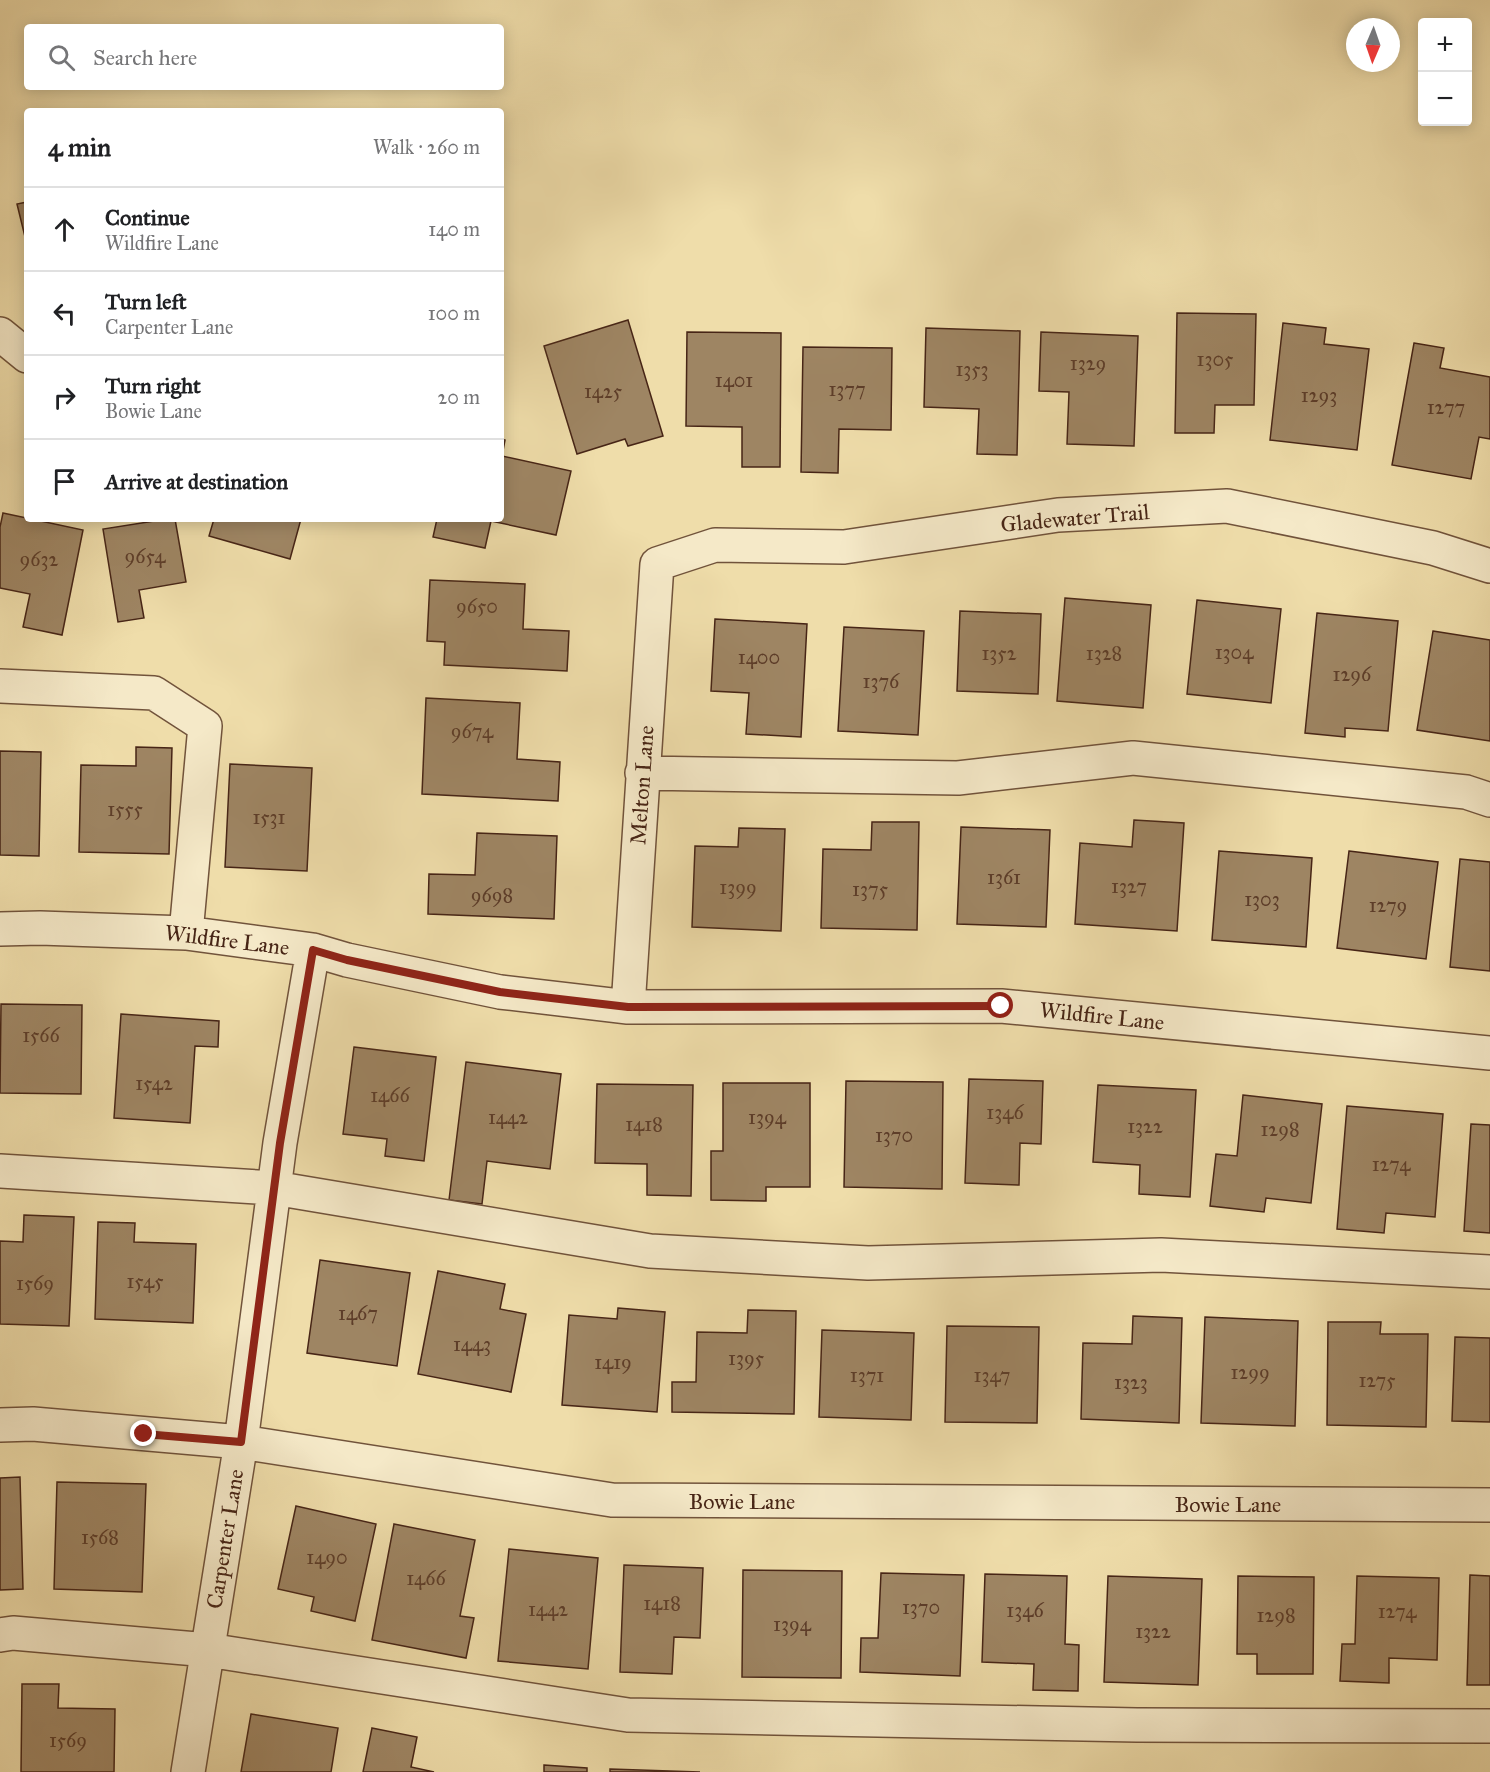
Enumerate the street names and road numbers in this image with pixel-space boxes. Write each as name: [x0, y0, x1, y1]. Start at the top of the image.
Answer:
street label: Gladewater Trail: [1000, 498, 1151, 538]
street label: Melton Lane: [624, 724, 660, 846]
street label: Wildfire Lane: [163, 919, 291, 961]
street label: Wildfire Lane: [1038, 996, 1166, 1036]
street label: Carpenter Lane: [201, 1467, 249, 1611]
street label: Bowie Lane: [689, 1488, 795, 1515]
street label: Bowie Lane: [1175, 1491, 1281, 1518]

